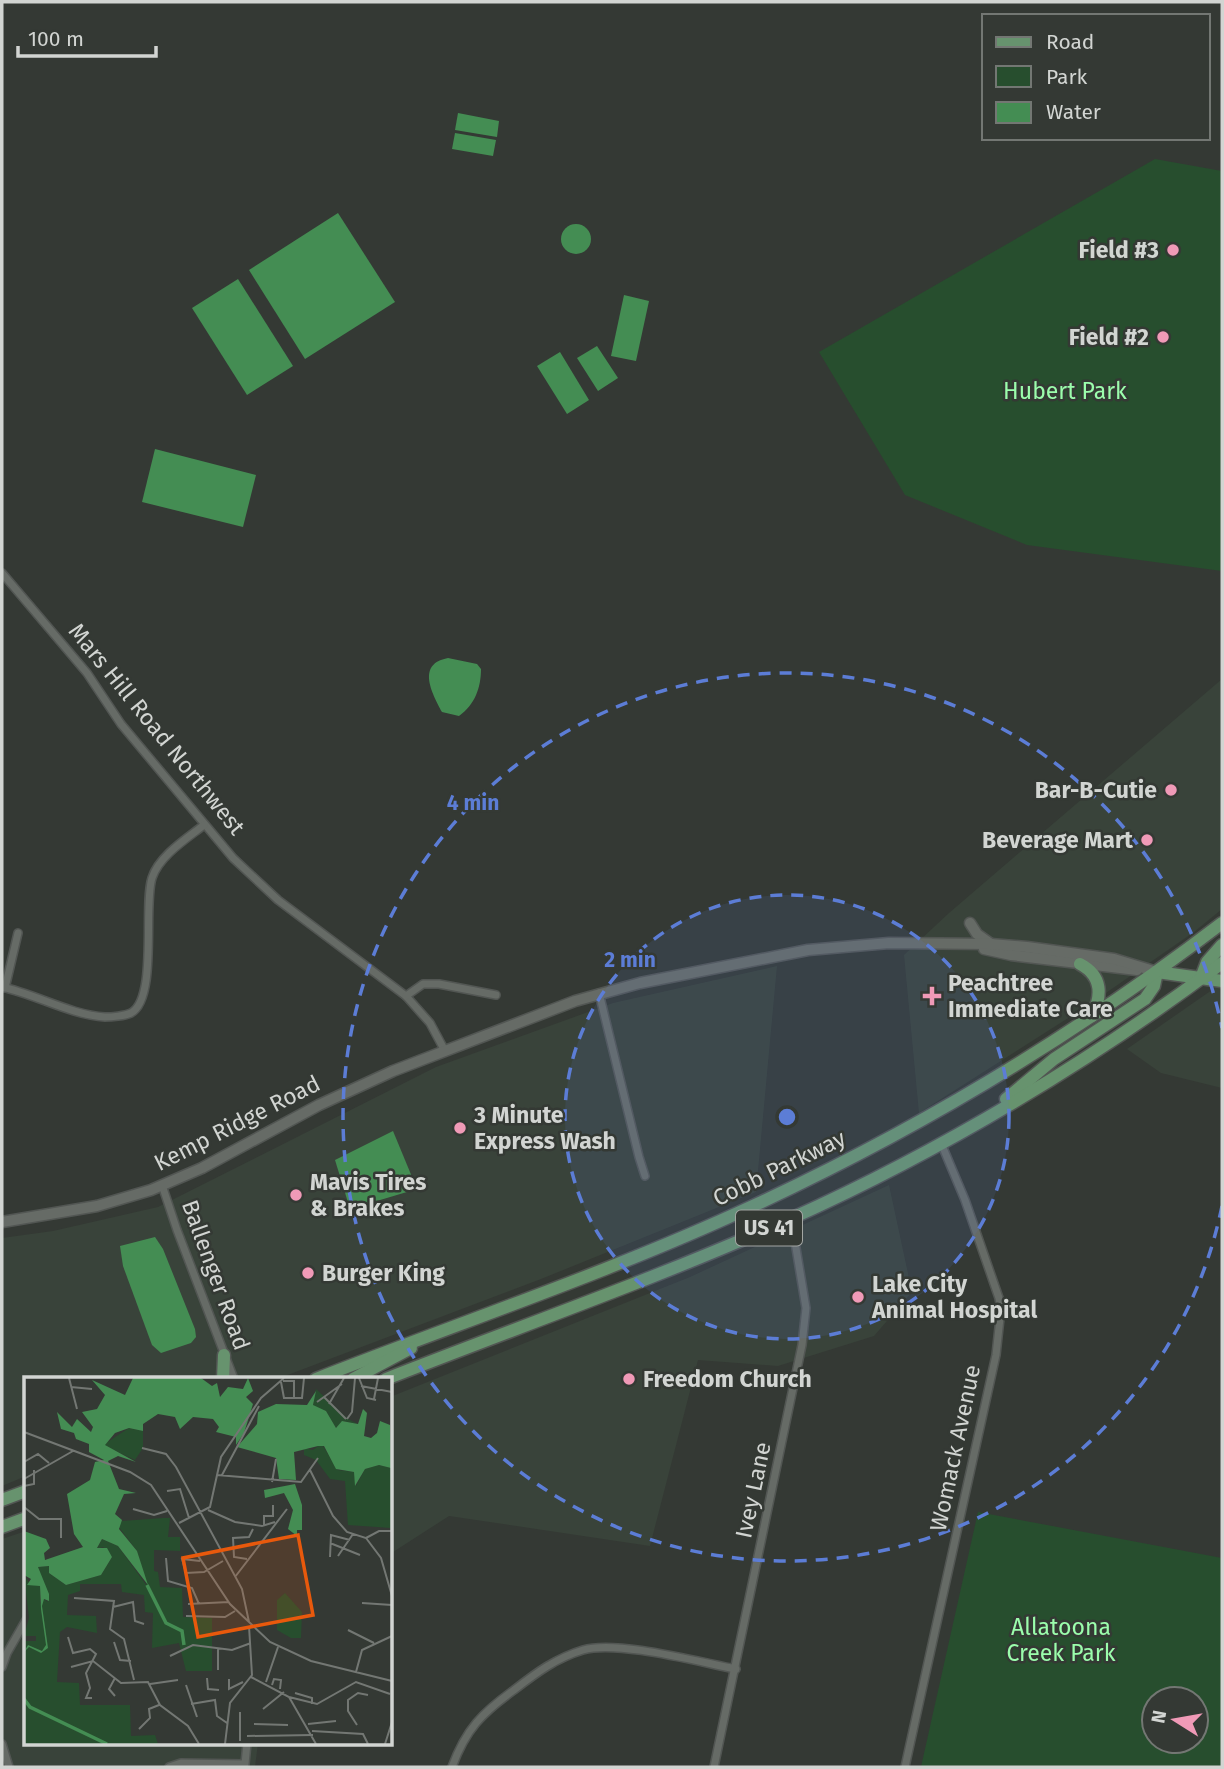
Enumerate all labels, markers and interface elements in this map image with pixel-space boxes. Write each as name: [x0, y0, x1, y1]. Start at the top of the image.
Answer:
scale bar: [18, 14, 156, 58]
legend: [982, 14, 1210, 140]
text: 100 m: [28, 26, 84, 52]
text: Road: [1046, 29, 1094, 55]
text: Park: [1046, 64, 1088, 90]
text: Water: [1046, 99, 1101, 125]
place label: Field #3: [1079, 236, 1159, 264]
marker: Field #3: [1165, 242, 1181, 258]
place label: Field #2: [1069, 323, 1149, 351]
marker: Field #2: [1155, 329, 1171, 345]
park label: Hubert Park: [1003, 377, 1127, 405]
street label: Mars Hill Road Northwest: [63, 617, 252, 841]
place label: Bar-B-Cutie: [1035, 776, 1157, 804]
marker: Bar-B-Cutie: [1163, 782, 1179, 798]
text: 4 min: [447, 790, 499, 816]
place label: Beverage Mart: [982, 826, 1134, 854]
marker: Beverage Mart: [1139, 832, 1155, 848]
text: 2 min: [604, 947, 656, 973]
place label: Peachtree Immediate Care: [948, 969, 1113, 1023]
marker: Peachtree Immediate Care: [922, 986, 942, 1006]
street label: Kemp Ridge Road: [149, 1069, 325, 1177]
place label: 3 Minute Express Wash: [473, 1101, 616, 1155]
centre of rings: [775, 1105, 799, 1129]
marker: 3 Minute Express Wash: [452, 1120, 468, 1136]
street label: Cobb Parkway: [708, 1124, 851, 1212]
place label: Mavis Tires & Brakes: [310, 1168, 426, 1222]
marker: Mavis Tires & Brakes: [288, 1187, 304, 1203]
street label: Ballenger Road: [176, 1196, 256, 1354]
road number: US 41: [736, 1210, 802, 1246]
place label: Burger King: [322, 1259, 445, 1287]
marker: Burger King: [300, 1265, 316, 1281]
place label: Lake City Animal Hospital: [871, 1270, 1037, 1324]
marker: Lake City Animal Hospital: [850, 1289, 866, 1305]
street label: Womack Avenue: [924, 1362, 986, 1534]
place label: Freedom Church: [643, 1365, 812, 1393]
marker: Freedom Church: [621, 1371, 637, 1387]
inset map: [24, 1377, 392, 1744]
street label: Ivey Lane: [729, 1439, 777, 1541]
park label: Allatoona Creek Park: [1007, 1613, 1116, 1667]
north arrow: [1140, 1685, 1210, 1755]
text: N: [1146, 1708, 1171, 1725]

